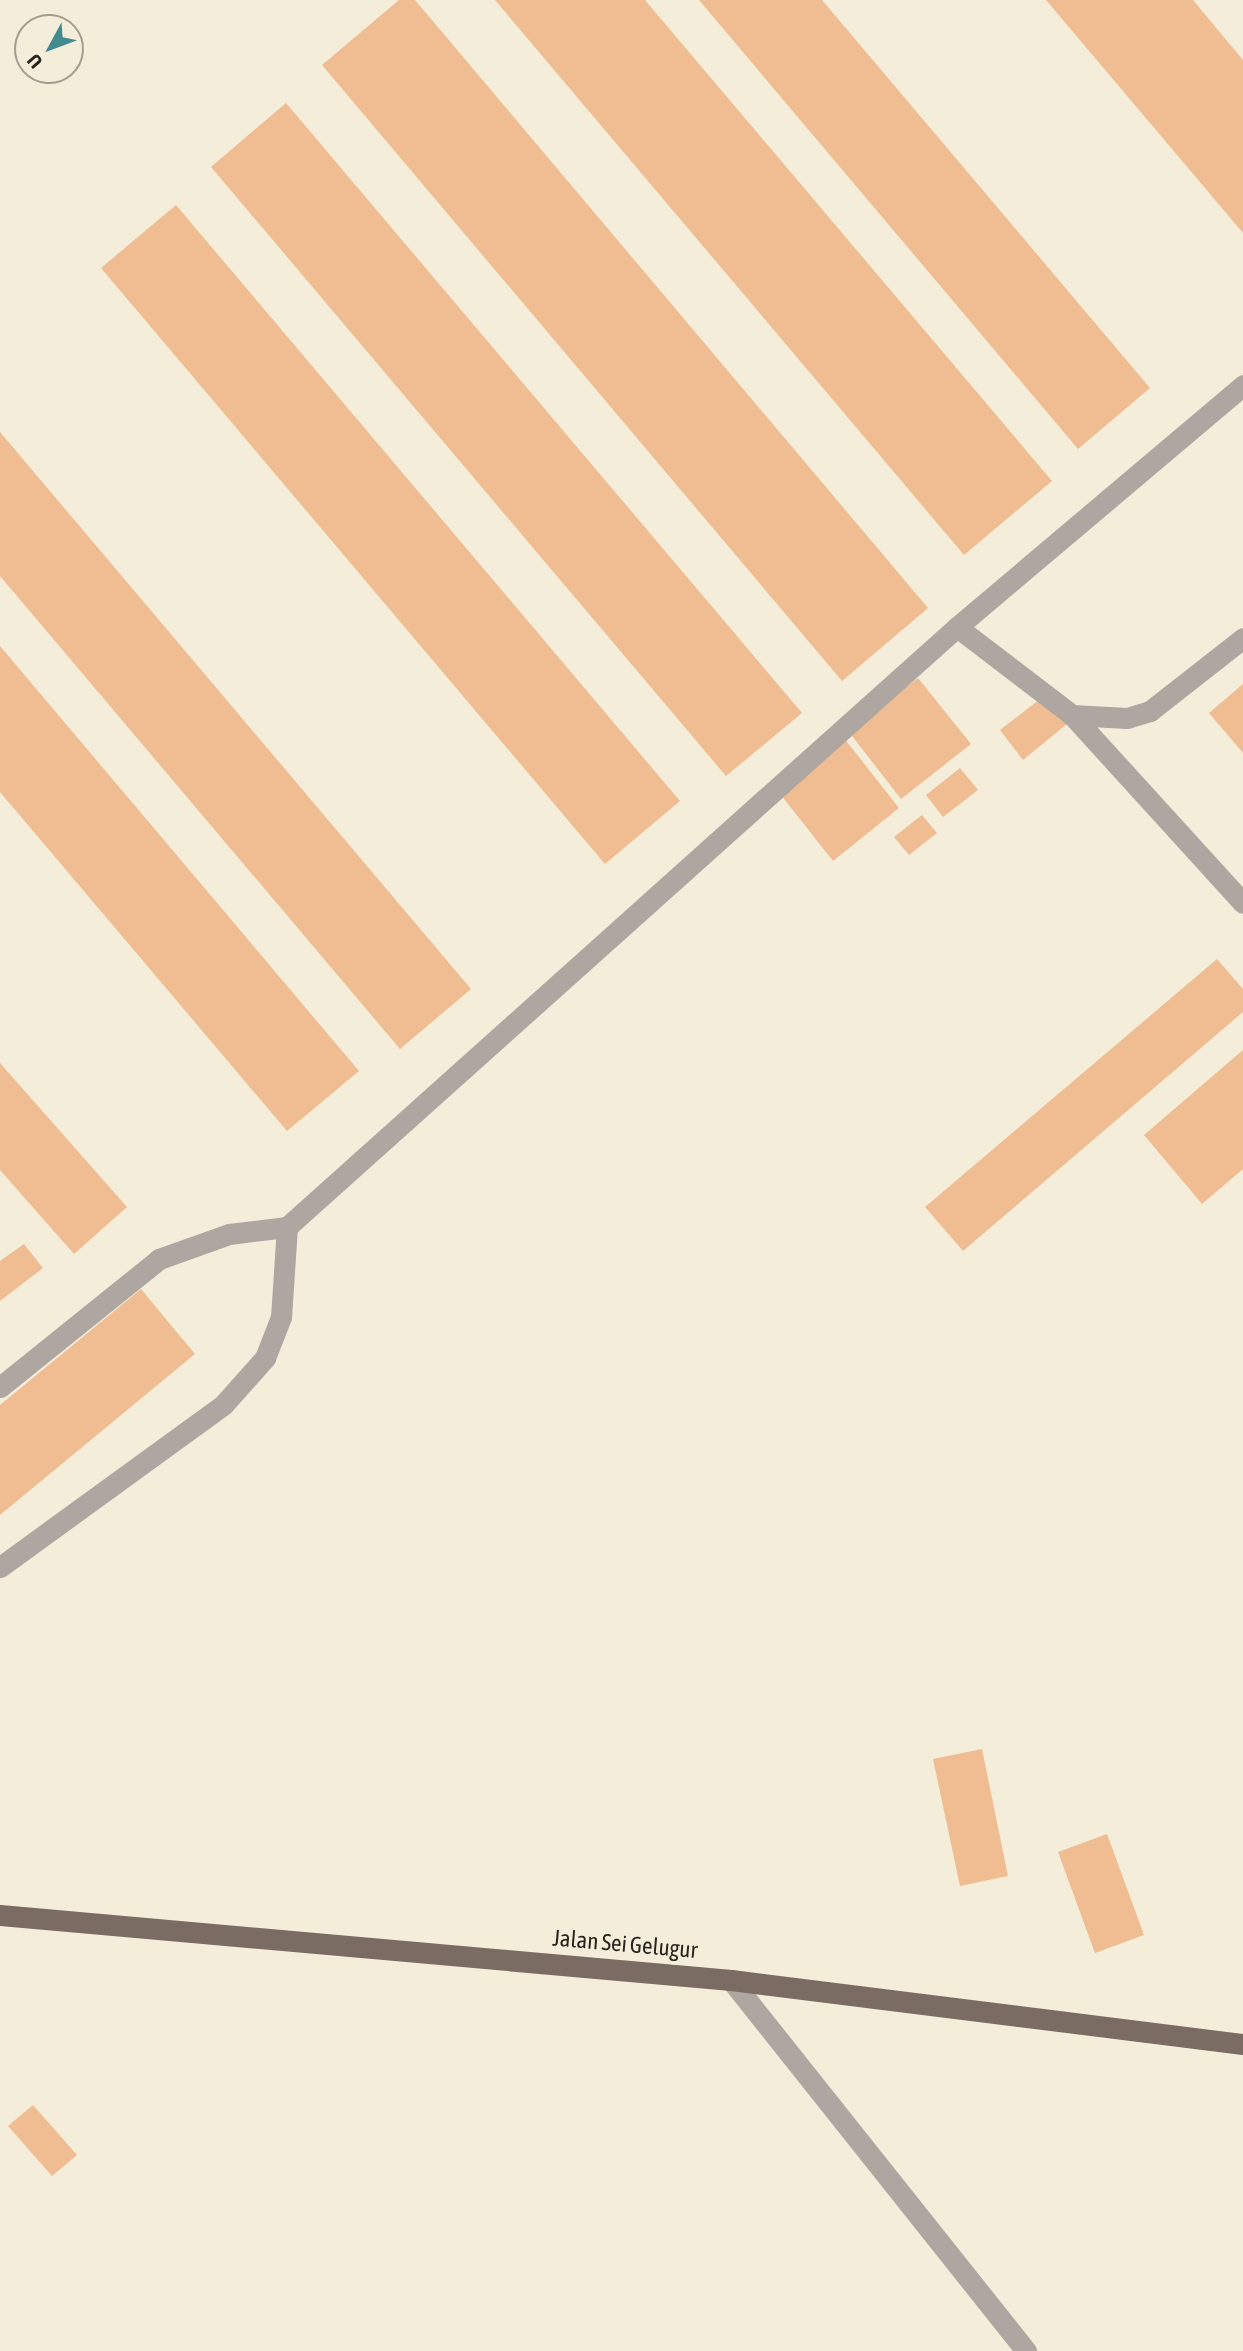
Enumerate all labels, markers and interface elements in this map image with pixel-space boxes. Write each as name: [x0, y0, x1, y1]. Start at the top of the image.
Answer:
north arrow: [14, 14, 84, 84]
text: U: [23, 50, 47, 73]
street label: Jalan Sei Gelugur: [551, 1924, 699, 1964]

